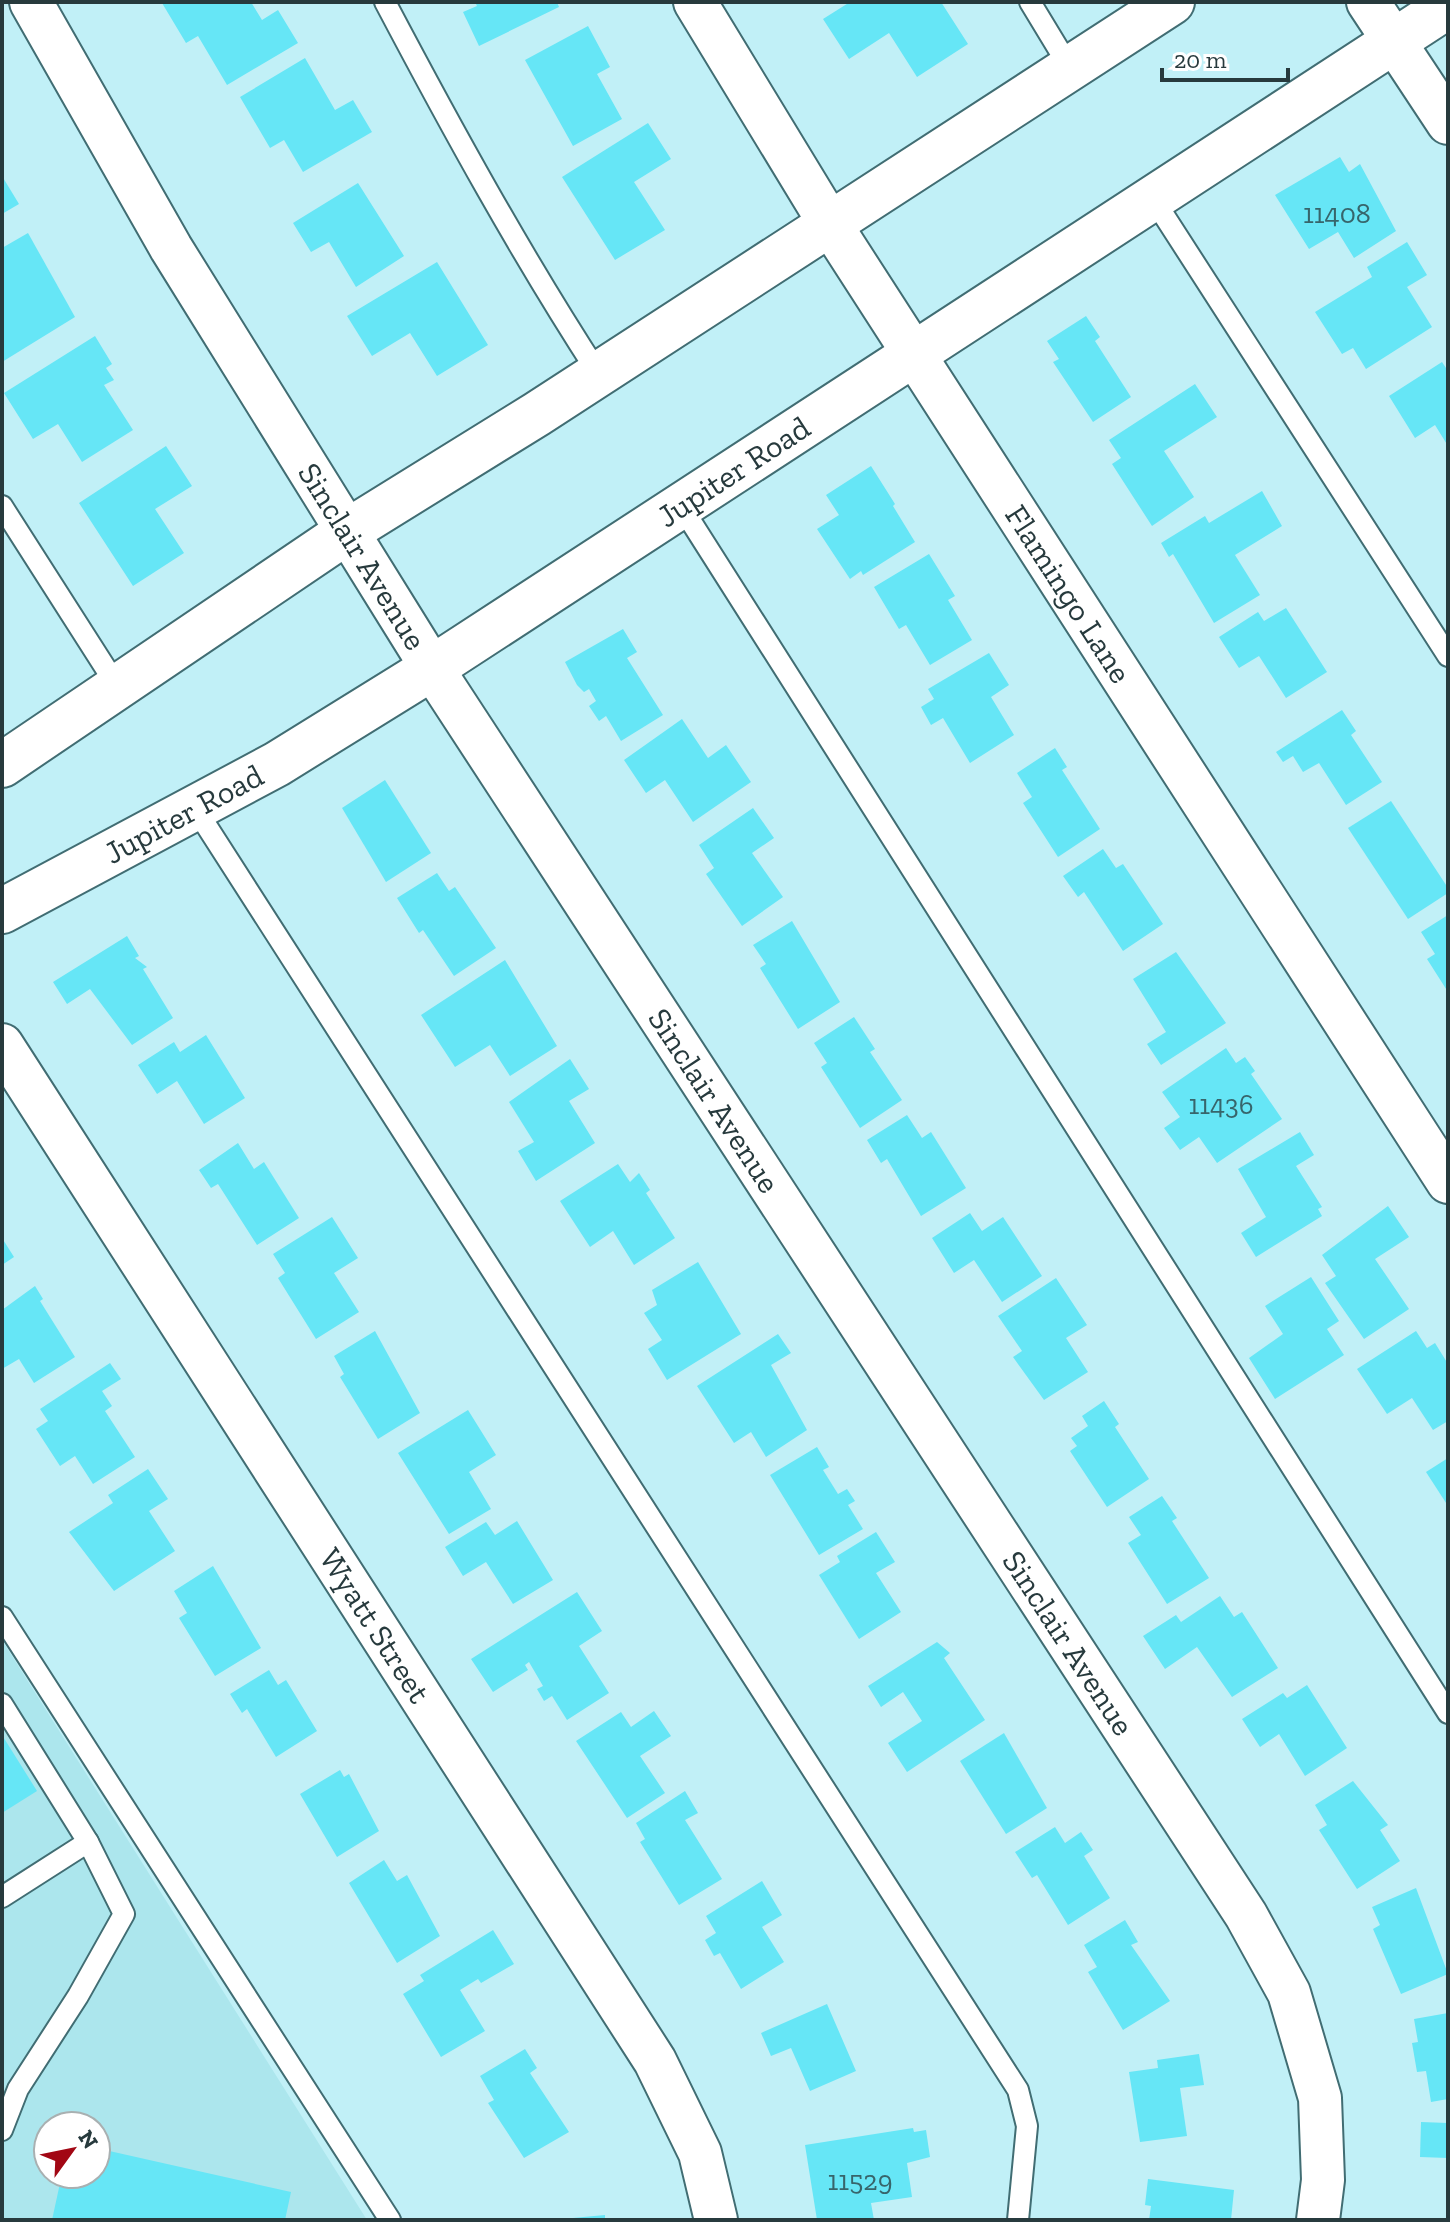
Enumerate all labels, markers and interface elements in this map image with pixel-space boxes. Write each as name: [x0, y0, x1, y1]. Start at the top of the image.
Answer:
scale bar: [1162, 32, 1288, 82]
text: 20 m: [1174, 45, 1227, 74]
house number: 11408: [1303, 197, 1371, 230]
street label: Jupiter Road: [650, 408, 817, 535]
street label: Sinclair Avenue: [290, 456, 435, 657]
street label: Flamingo Lane: [997, 498, 1140, 690]
street label: Jupiter Road: [98, 756, 270, 872]
street label: Sinclair Avenue: [640, 1001, 788, 1200]
house number: 11436: [1188, 1088, 1254, 1121]
street label: Wyatt Street: [311, 1541, 439, 1710]
street label: Sinclair Avenue: [994, 1544, 1143, 1743]
north arrow: [32, 2110, 112, 2190]
text: N: [72, 2125, 104, 2154]
house number: 11529: [827, 2164, 893, 2197]

